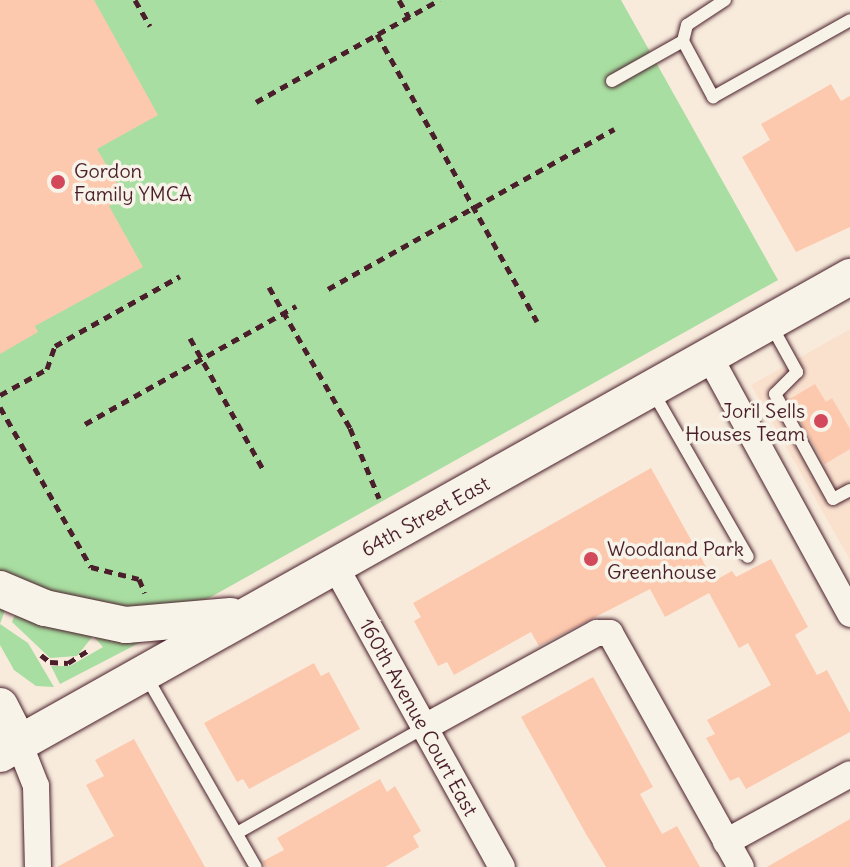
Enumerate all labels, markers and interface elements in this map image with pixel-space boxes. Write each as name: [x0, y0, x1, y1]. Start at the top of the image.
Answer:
place label: Gordon Family YMCA: [74, 158, 192, 205]
marker: Gordon Family YMCA: [49, 173, 67, 191]
place label: Joril Sells Houses Team: [685, 398, 805, 445]
marker: Joril Sells Houses Team: [812, 412, 830, 430]
street label: 64th Street East: [357, 471, 493, 561]
place label: Woodland Park Greenhouse: [607, 536, 744, 583]
marker: Woodland Park Greenhouse: [582, 550, 600, 568]
street label: 160th Avenue Court East: [355, 614, 483, 820]

